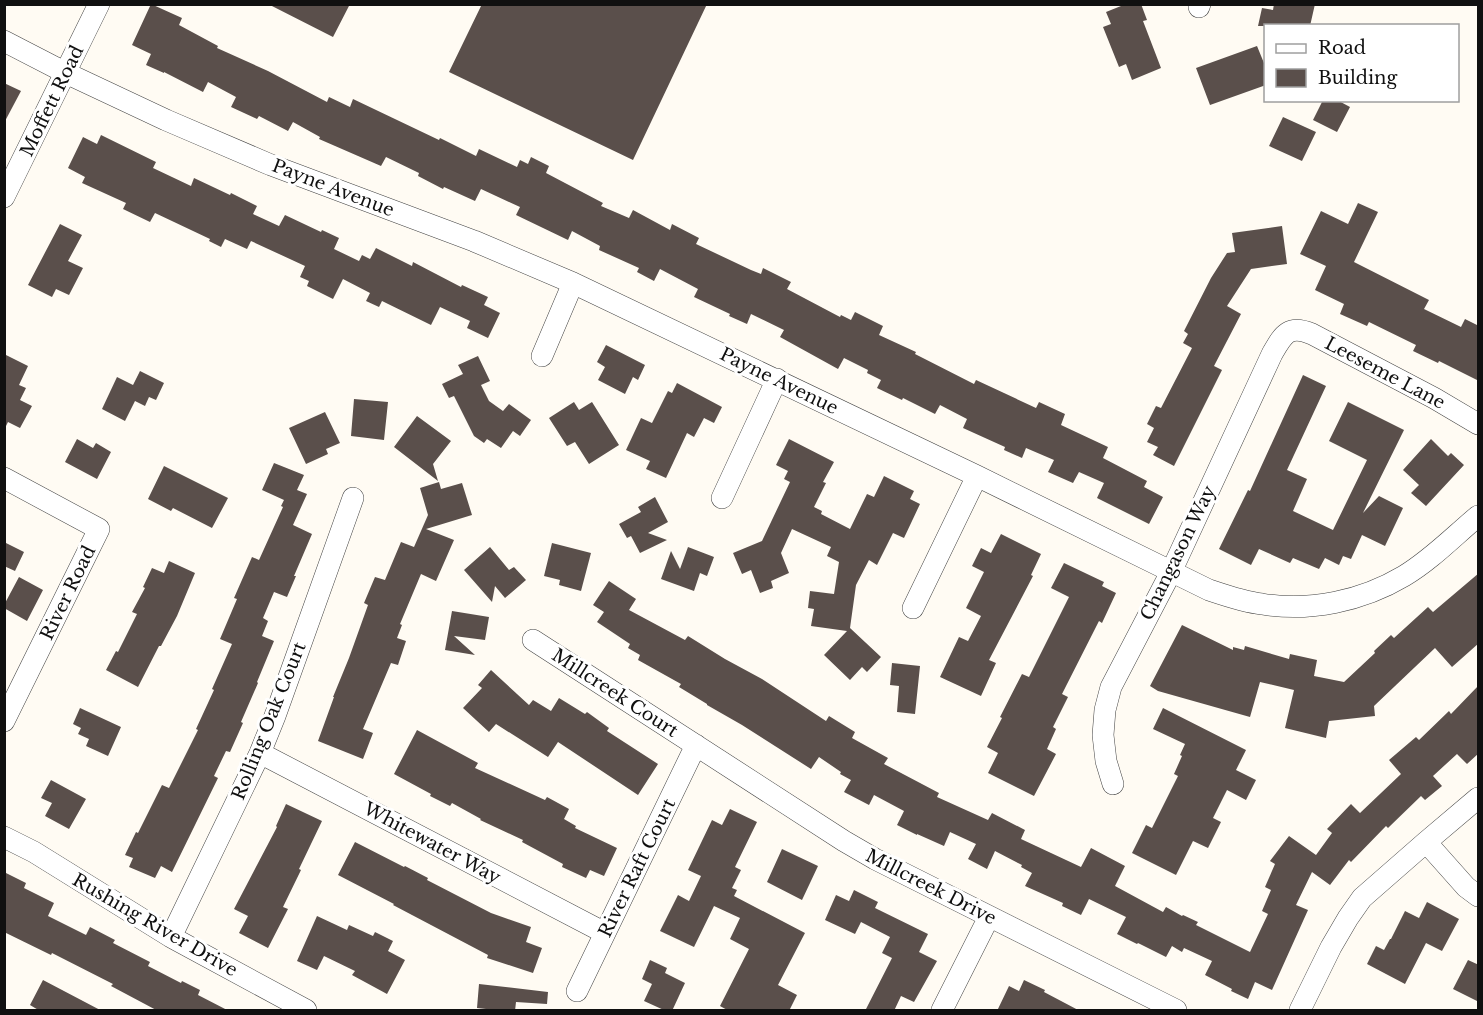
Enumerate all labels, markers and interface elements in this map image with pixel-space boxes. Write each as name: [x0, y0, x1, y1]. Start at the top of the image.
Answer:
legend: [1264, 24, 1459, 102]
text: Road: [1318, 37, 1366, 59]
street label: Moffett Road: [16, 42, 88, 160]
text: Building: [1318, 67, 1397, 89]
street label: Payne Avenue: [269, 155, 397, 221]
street label: Leeseme Lane: [1321, 332, 1449, 414]
street label: Payne Avenue: [716, 343, 842, 419]
street label: Changason Way: [1136, 481, 1220, 624]
street label: River Road: [36, 542, 100, 644]
street label: Rolling Oak Court: [227, 639, 311, 803]
street label: Millcreek Court: [548, 644, 682, 742]
street label: River Raft Court: [594, 795, 680, 941]
street label: Whitewater Way: [359, 797, 505, 889]
street label: Millcreek Drive: [862, 845, 1000, 929]
street label: Rushing River Drive: [69, 869, 241, 981]

